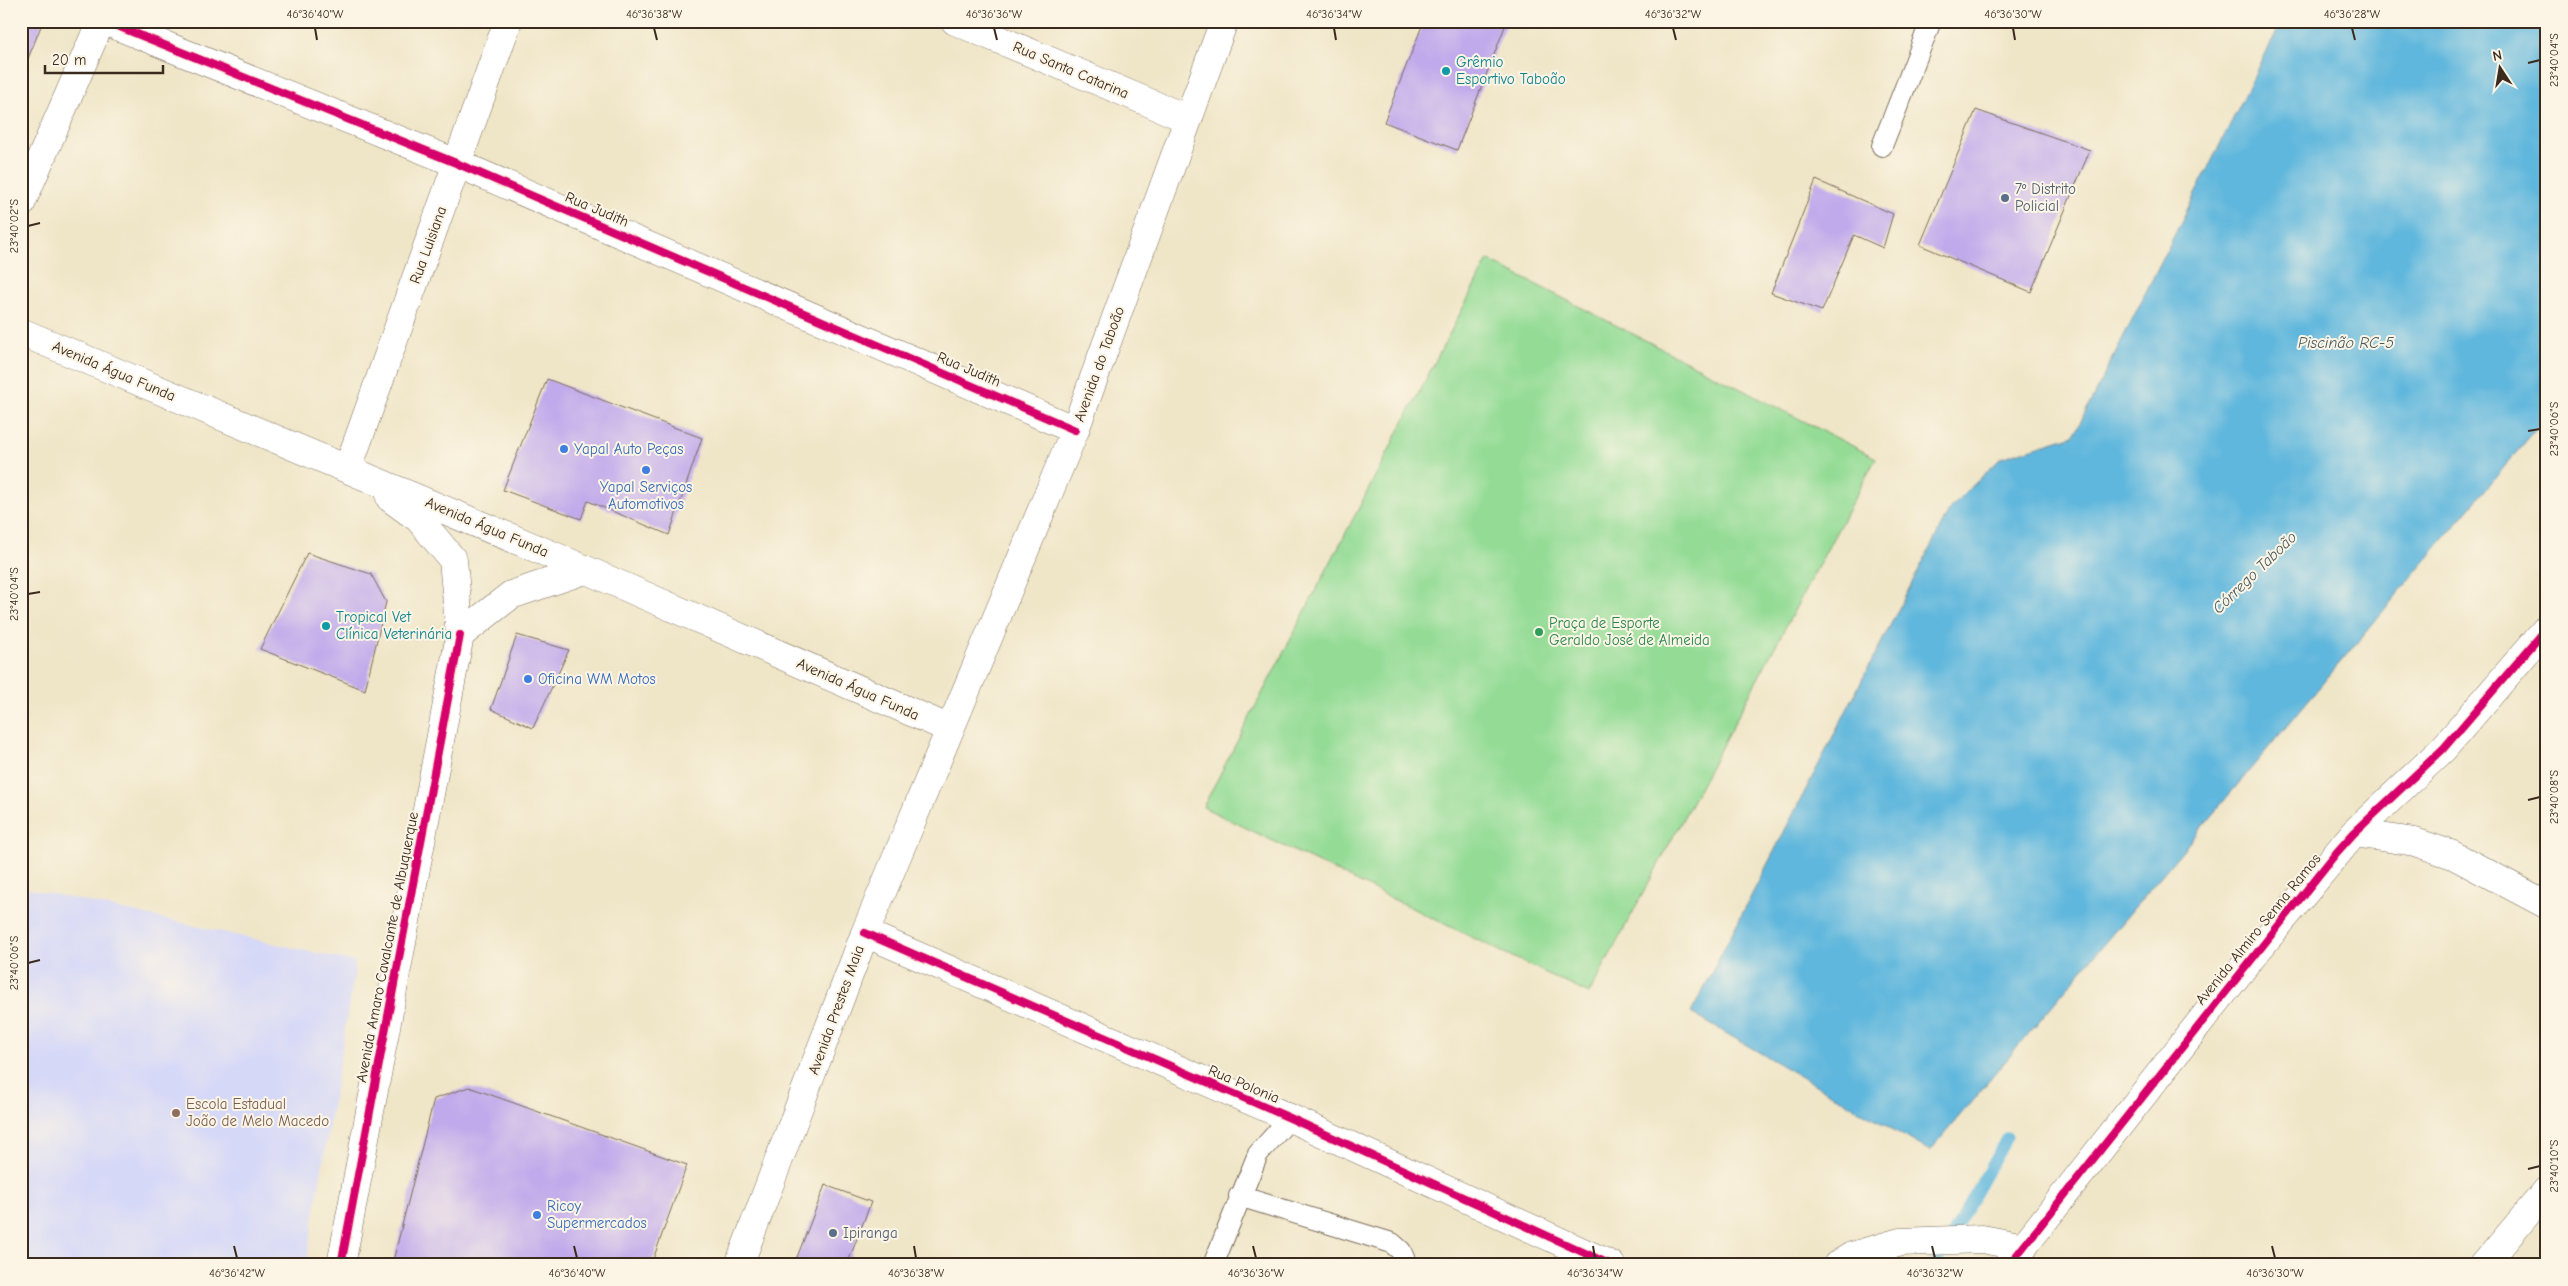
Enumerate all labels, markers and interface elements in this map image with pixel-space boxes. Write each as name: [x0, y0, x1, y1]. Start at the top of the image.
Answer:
text: 46°36'40"W: [286, 7, 344, 21]
text: 46°36'38"W: [626, 7, 683, 21]
text: 46°36'36"W: [966, 7, 1023, 21]
text: 46°36'34"W: [1306, 7, 1362, 21]
text: 46°36'32"W: [1645, 7, 1702, 21]
text: 46°36'30"W: [1984, 7, 2042, 21]
text: 46°36'28"W: [2324, 7, 2381, 21]
text: 23°40'04"S: [2547, 33, 2561, 87]
street label: Rua Santa Catarina: [1010, 37, 1132, 103]
scale bar: [45, 42, 162, 74]
north arrow: [2476, 42, 2526, 92]
text: N: [2491, 47, 2504, 65]
text: 20 m: [52, 51, 86, 69]
place label: Grêmio Esportivo Taboão: [1456, 53, 1566, 88]
marker: Grêmio Esportivo Taboão: [1440, 65, 1452, 77]
place label: 7º Distrito Policial: [2015, 180, 2076, 215]
street label: Rua Judith: [562, 188, 632, 230]
marker: 7º Distrito Policial: [1999, 192, 2011, 204]
text: 23°40'02"S: [7, 198, 21, 253]
street label: Rua Luisiana: [406, 204, 450, 286]
street label: Avenida do Taboão: [1070, 304, 1128, 424]
water label: Piscinão RC-5: [2298, 334, 2394, 352]
street label: Avenida Água Funda: [50, 336, 179, 405]
street label: Rua Judith: [934, 348, 1004, 390]
text: 23°40'06"S: [2547, 401, 2561, 456]
place label: Yapal Auto Peças: [574, 440, 683, 458]
marker: Yapal Auto Peças: [558, 443, 570, 455]
marker: Yapal Serviços Automotivos: [640, 464, 652, 476]
place label: Yapal Serviços Automotivos: [600, 478, 692, 513]
street label: Avenida Água Funda: [423, 492, 552, 561]
water label: Córrego Taboão: [2209, 528, 2300, 617]
text: 23°40'04"S: [7, 567, 21, 621]
place label: Tropical Vet Clínica Veterinária: [336, 608, 452, 643]
place label: Praça de Esporte Geraldo José de Almeida: [1549, 614, 1710, 649]
marker: Tropical Vet Clínica Veterinária: [320, 620, 332, 632]
marker: Praça de Esporte Geraldo José de Almeida: [1533, 626, 1545, 638]
street label: Avenida Água Funda: [794, 653, 922, 724]
place label: Oficina WM Motos: [538, 670, 656, 688]
marker: Oficina WM Motos: [522, 673, 534, 685]
text: 23°40'08"S: [2547, 770, 2561, 824]
street label: Avenida Amaro Cavalcante de Albuquerque: [352, 810, 422, 1084]
street label: Avenida Almiro Senna Ramos: [2191, 850, 2325, 1008]
text: 23°40'06"S: [7, 935, 21, 990]
street label: Avenida Prestes Maia: [804, 943, 868, 1077]
street label: Rua Polonia: [1206, 1061, 1282, 1107]
place label: Escola Estadual João de Melo Macedo: [186, 1095, 329, 1130]
marker: Escola Estadual João de Melo Macedo: [170, 1107, 182, 1119]
text: 23°40'10"S: [2547, 1139, 2561, 1192]
place label: Ricoy Supermercados: [547, 1197, 647, 1232]
marker: Ricoy Supermercados: [531, 1209, 543, 1221]
place label: Ipiranga: [843, 1224, 898, 1242]
marker: Ipiranga: [827, 1227, 839, 1239]
text: 46°36'42"W: [209, 1266, 266, 1280]
text: 46°36'40"W: [548, 1266, 606, 1280]
text: 46°36'38"W: [888, 1266, 945, 1280]
text: 46°36'36"W: [1228, 1266, 1285, 1280]
text: 46°36'34"W: [1567, 1266, 1623, 1280]
text: 46°36'32"W: [1907, 1266, 1964, 1280]
text: 46°36'30"W: [2246, 1266, 2304, 1280]

